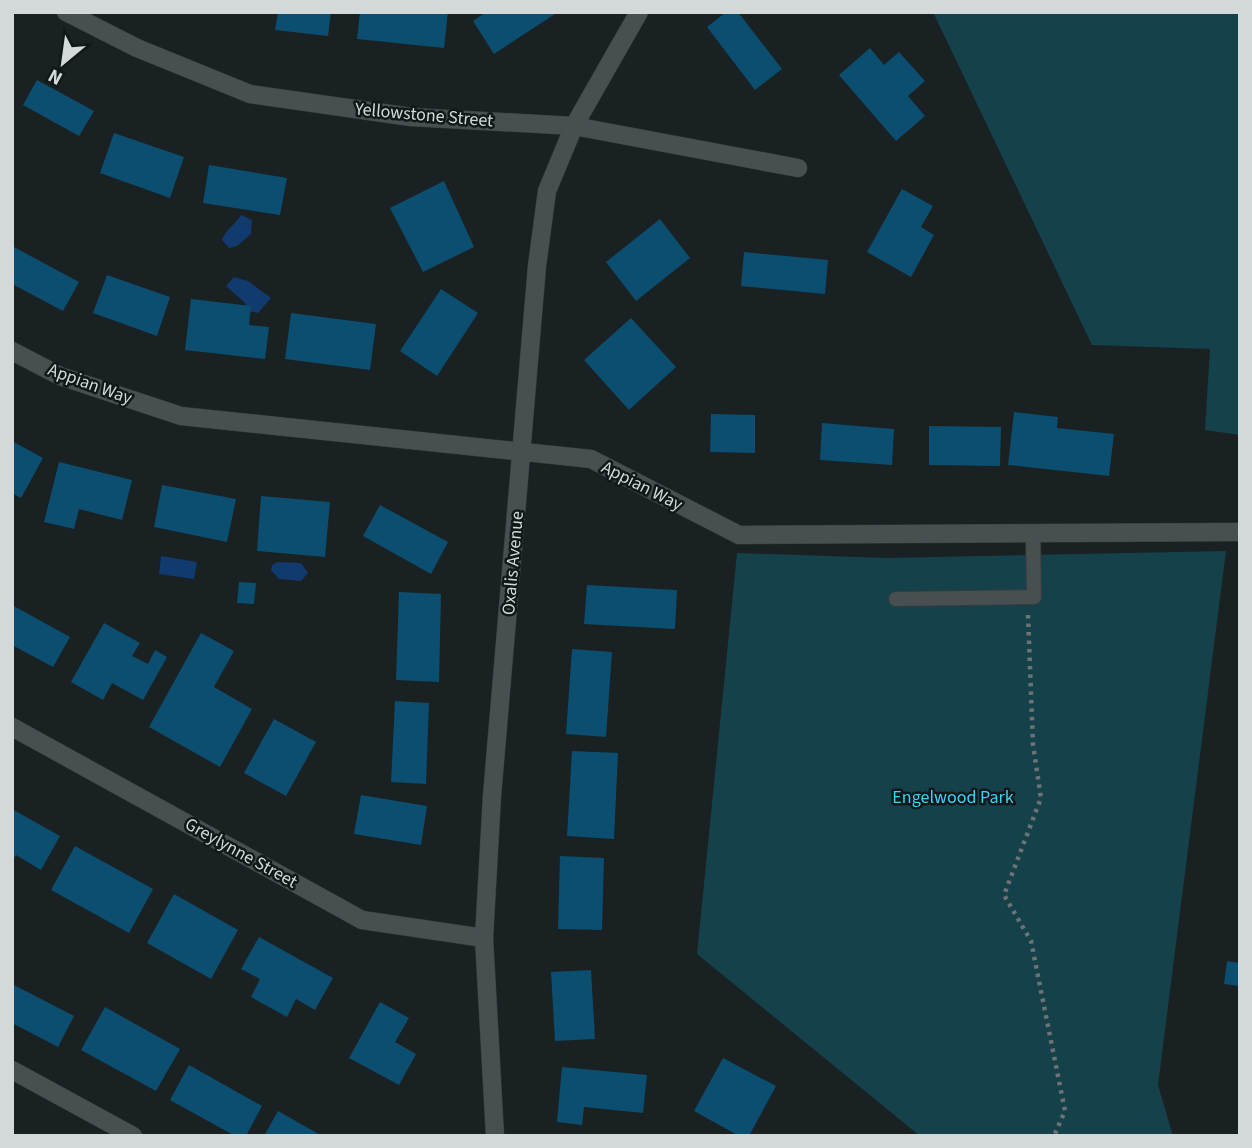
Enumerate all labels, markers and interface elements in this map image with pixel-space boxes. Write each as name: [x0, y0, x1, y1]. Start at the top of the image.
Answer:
north arrow: [28, 28, 98, 98]
text: N: [43, 62, 68, 91]
street label: Yellowstone Street: [353, 96, 494, 134]
street label: Appian Way: [44, 357, 136, 411]
street label: Appian Way: [597, 455, 687, 517]
street label: Oxalis Avenue: [496, 510, 530, 616]
park label: Engelwood Park: [892, 785, 1014, 810]
street label: Greylynne Street: [180, 812, 302, 894]

